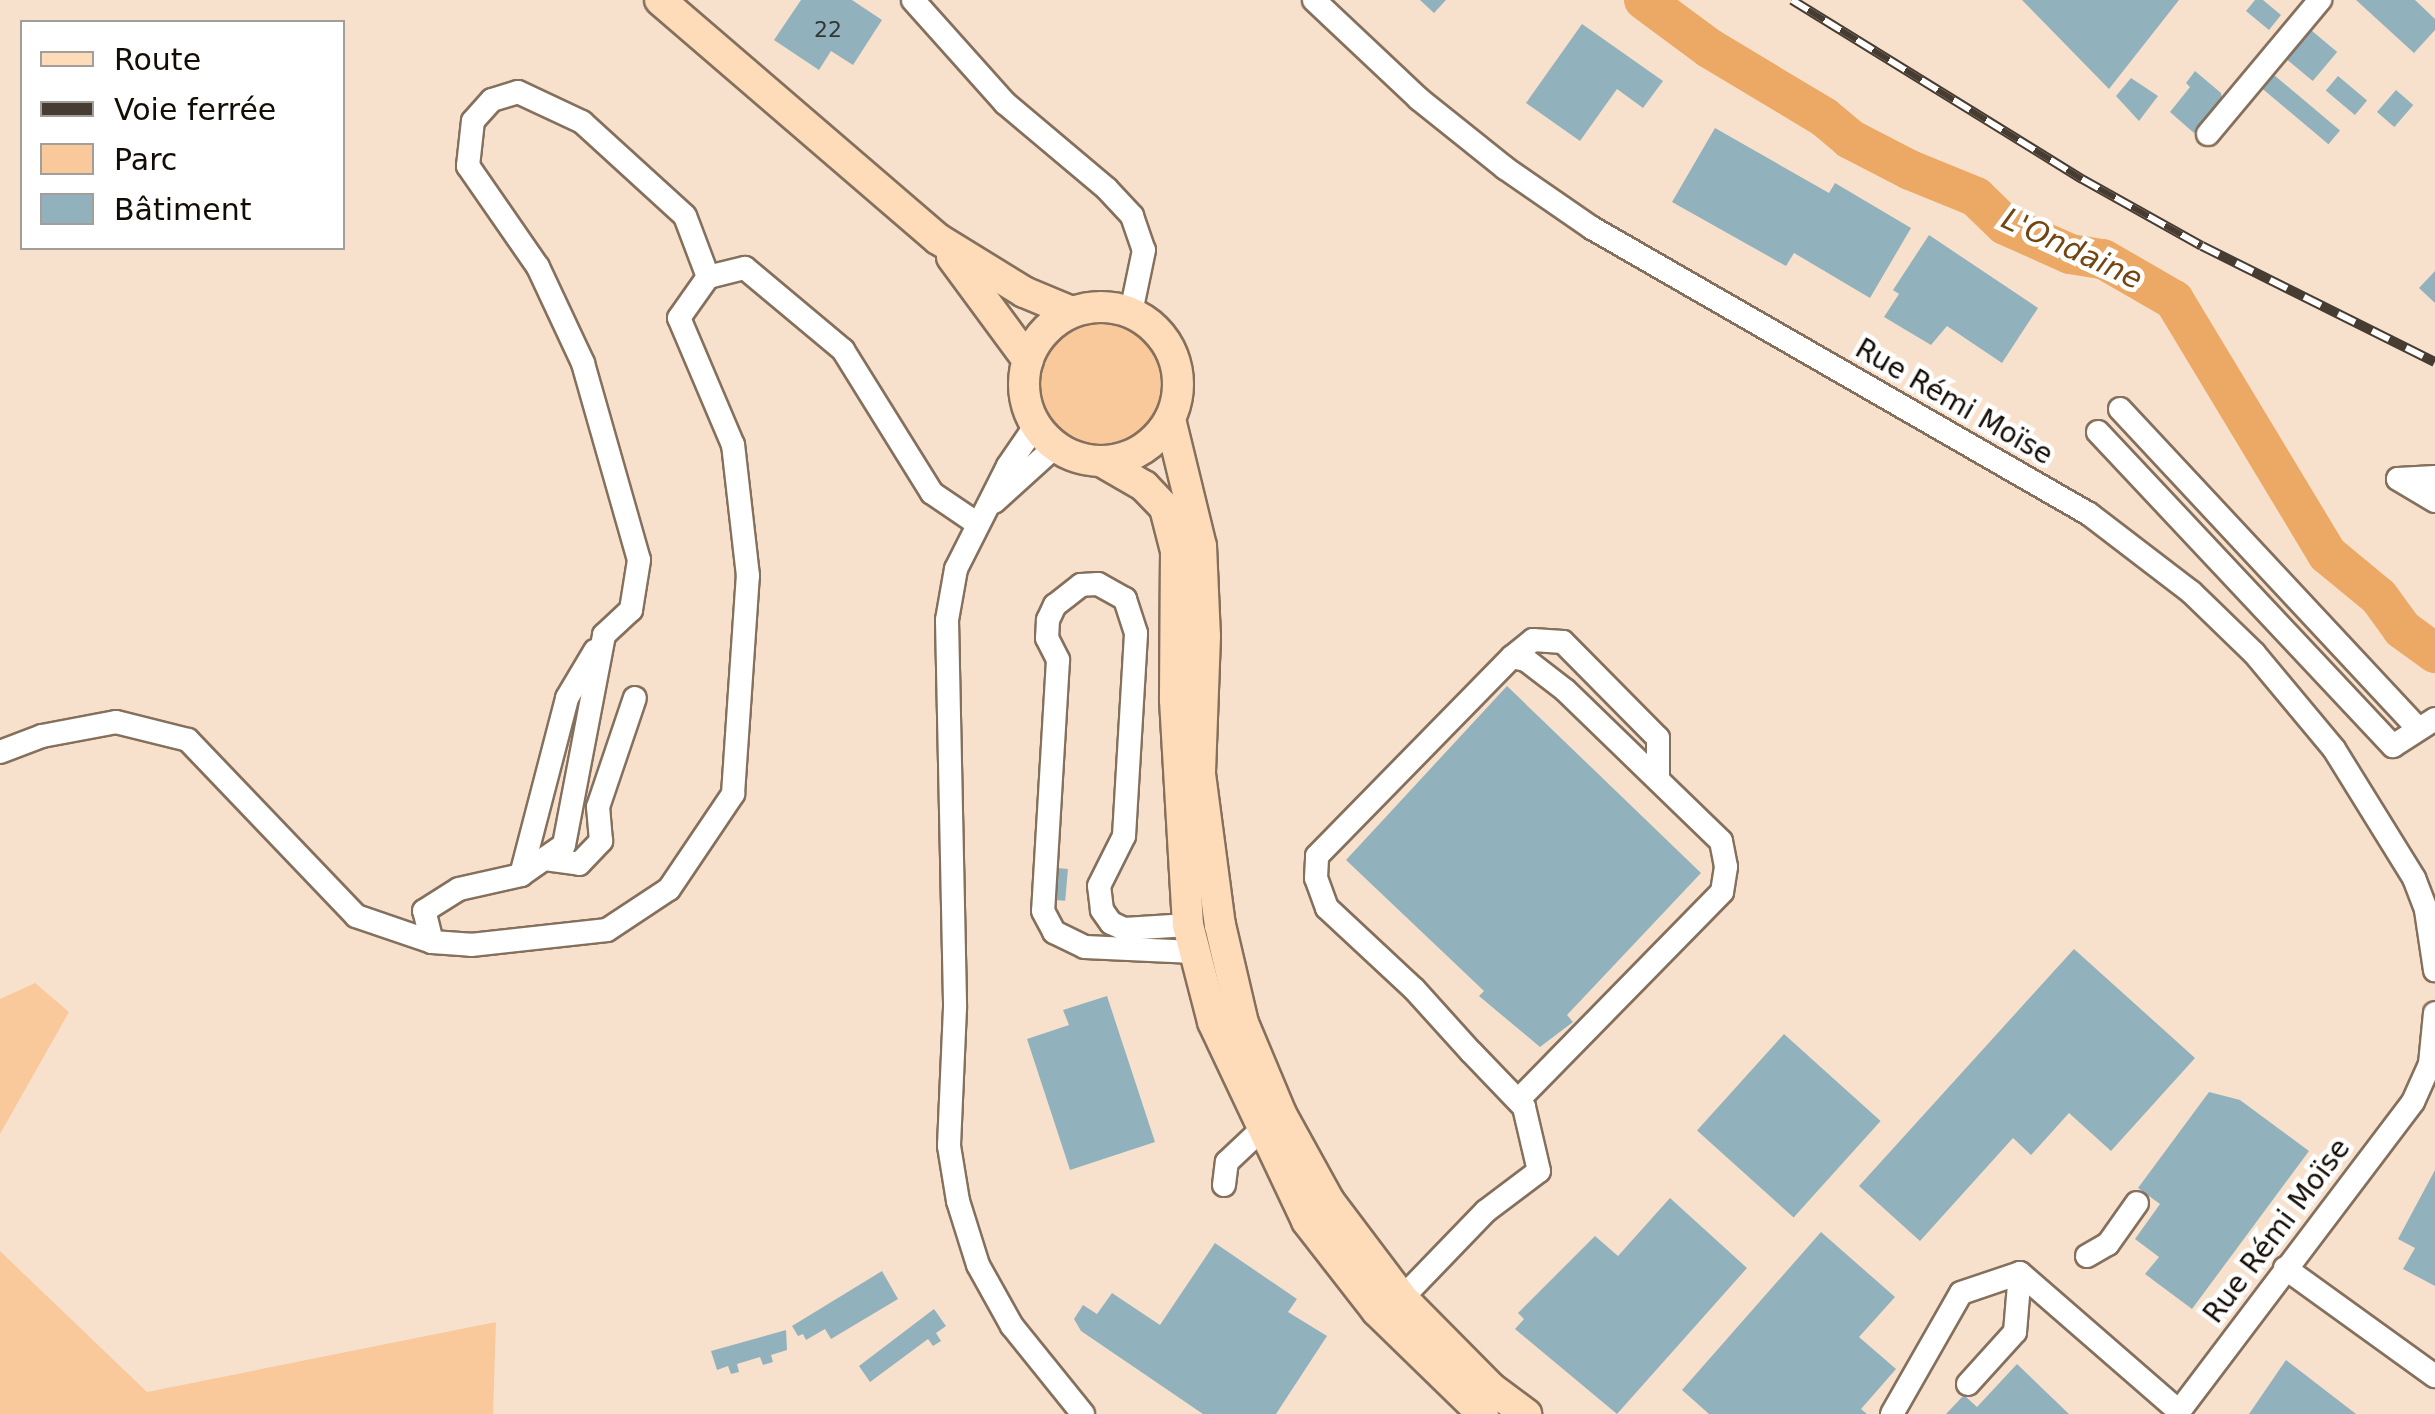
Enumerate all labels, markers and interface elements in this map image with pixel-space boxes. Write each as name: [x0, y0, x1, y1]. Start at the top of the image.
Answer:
house number: 22: [814, 17, 842, 43]
legend: [20, 20, 345, 250]
text: Route: [114, 42, 201, 77]
text: Voie ferrée: [114, 92, 276, 127]
text: Parc: [114, 142, 177, 177]
text: Bâtiment: [114, 192, 252, 227]
water label: L'Ondaine: [1996, 201, 2148, 297]
street label: Rue Rémi Moïse: [1849, 332, 2059, 472]
street label: Rue Rémi Moïse: [2197, 1132, 2357, 1330]

